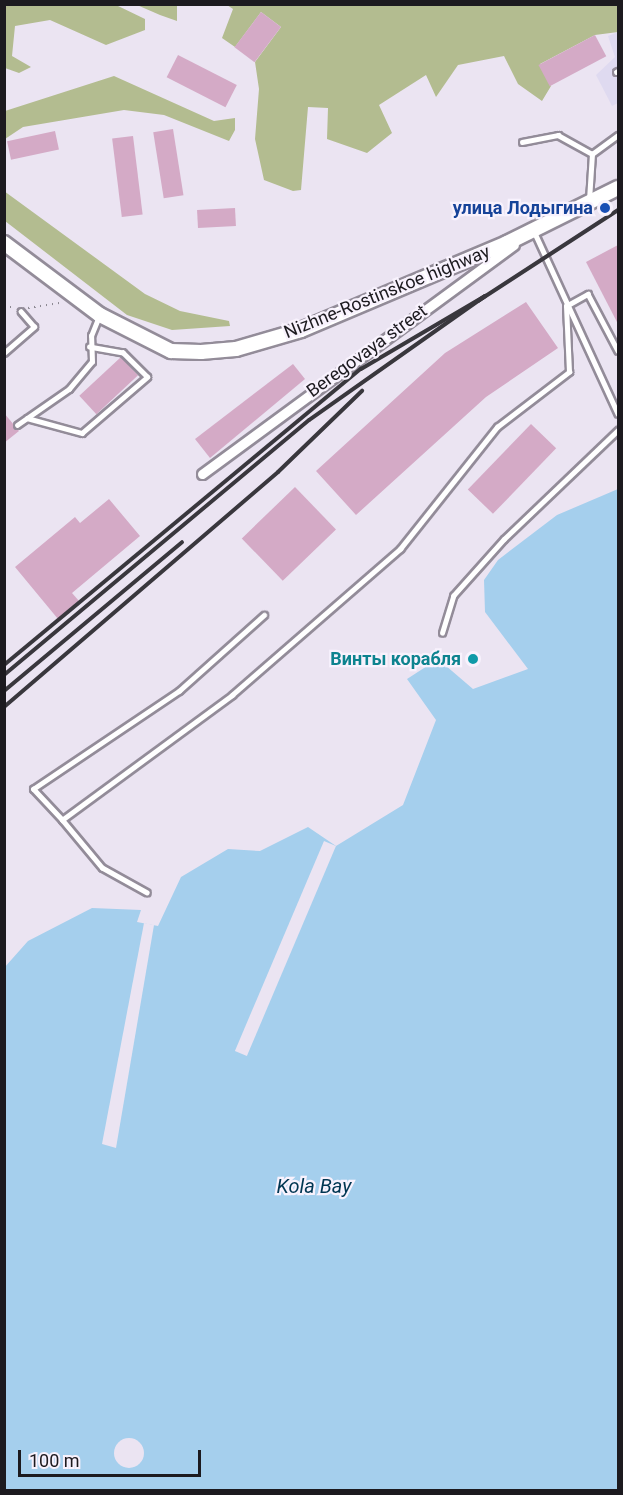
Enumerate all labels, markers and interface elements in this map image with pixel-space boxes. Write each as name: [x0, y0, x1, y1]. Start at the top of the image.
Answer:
place label: улица Лодыгина: [453, 197, 593, 219]
marker: улица Лодыгина: [598, 201, 612, 215]
street label: Nizhne-Rostinskoe highway: [281, 241, 493, 343]
street label: Beregovaya street: [303, 300, 431, 402]
place label: Винты корабля: [330, 648, 461, 670]
marker: Винты корабля: [466, 652, 480, 666]
water label: Kola Bay: [277, 1174, 351, 1198]
scale bar: [21, 1438, 204, 1476]
text: 100 m: [29, 1450, 80, 1471]

